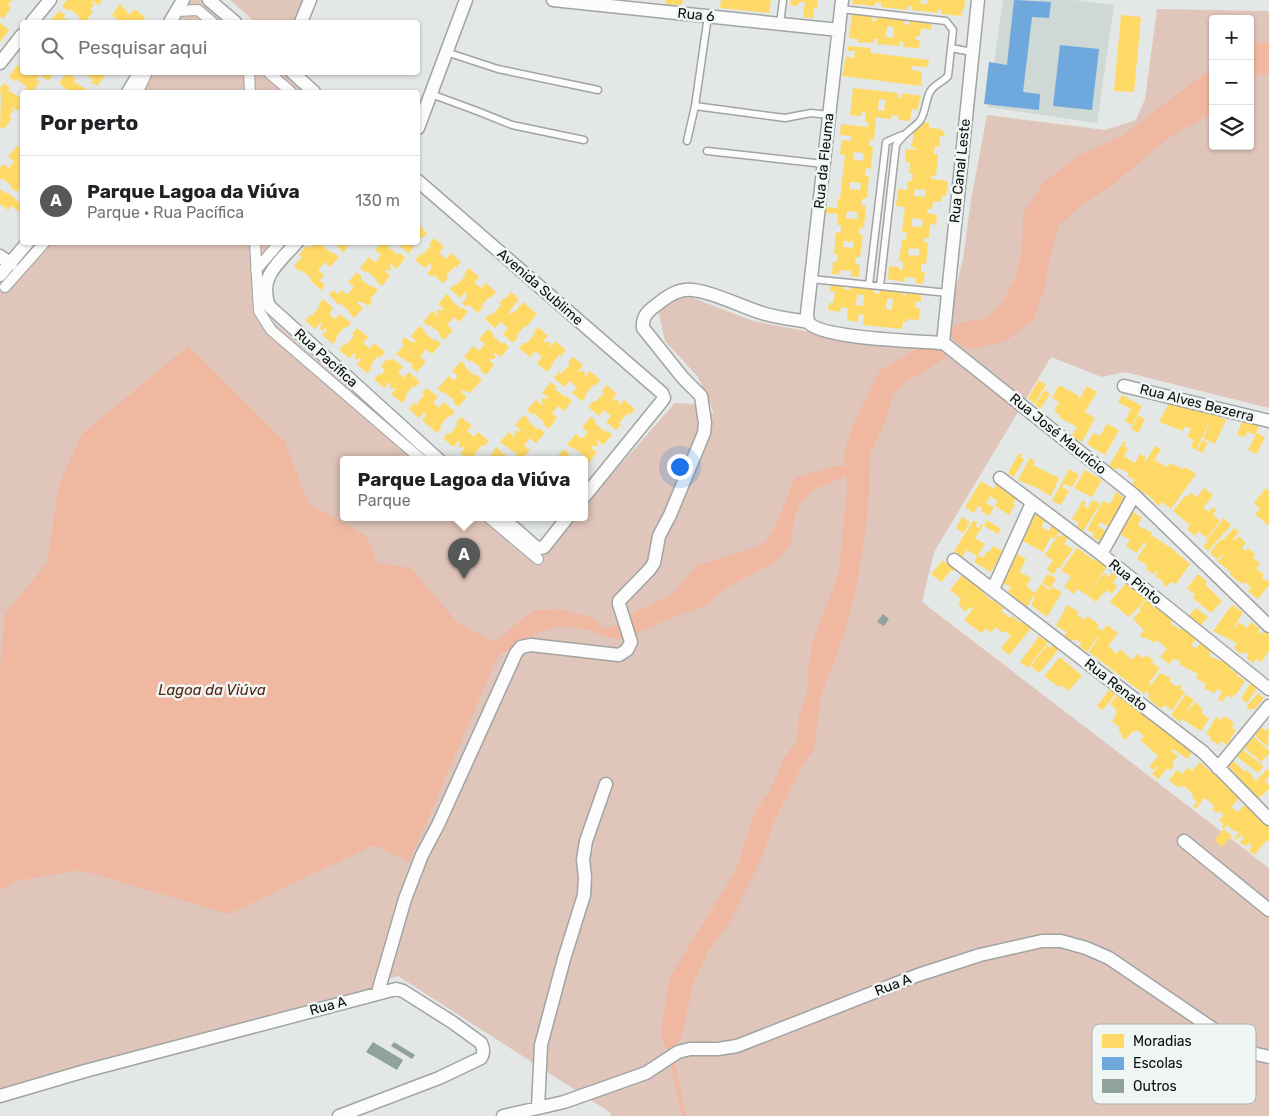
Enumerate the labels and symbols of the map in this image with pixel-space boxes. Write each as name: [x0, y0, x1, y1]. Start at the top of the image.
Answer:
street label: Rua 6: [677, 5, 715, 25]
street label: Rua da Fleuma: [811, 112, 837, 210]
street label: Rua Canal Leste: [946, 118, 974, 224]
street label: Avenida Sublime: [494, 245, 587, 329]
street label: Rua Pacífica: [291, 325, 361, 391]
street label: Rua Alves Bezerra: [1138, 381, 1256, 425]
street label: Rua José Maurício: [1006, 390, 1110, 478]
your location: [667, 454, 693, 480]
pin: A: [448, 538, 480, 579]
street label: Rua Pinto: [1105, 556, 1165, 608]
street label: Rua Renato: [1081, 655, 1151, 715]
water label: Lagoa da Viúva: [158, 681, 266, 699]
street label: Rua A: [872, 970, 914, 1000]
street label: Rua A: [308, 993, 349, 1019]
legend: [1092, 1024, 1256, 1104]
text: Moradias: [1133, 1033, 1192, 1050]
text: Escolas: [1133, 1055, 1183, 1072]
text: Outros: [1133, 1078, 1177, 1095]

